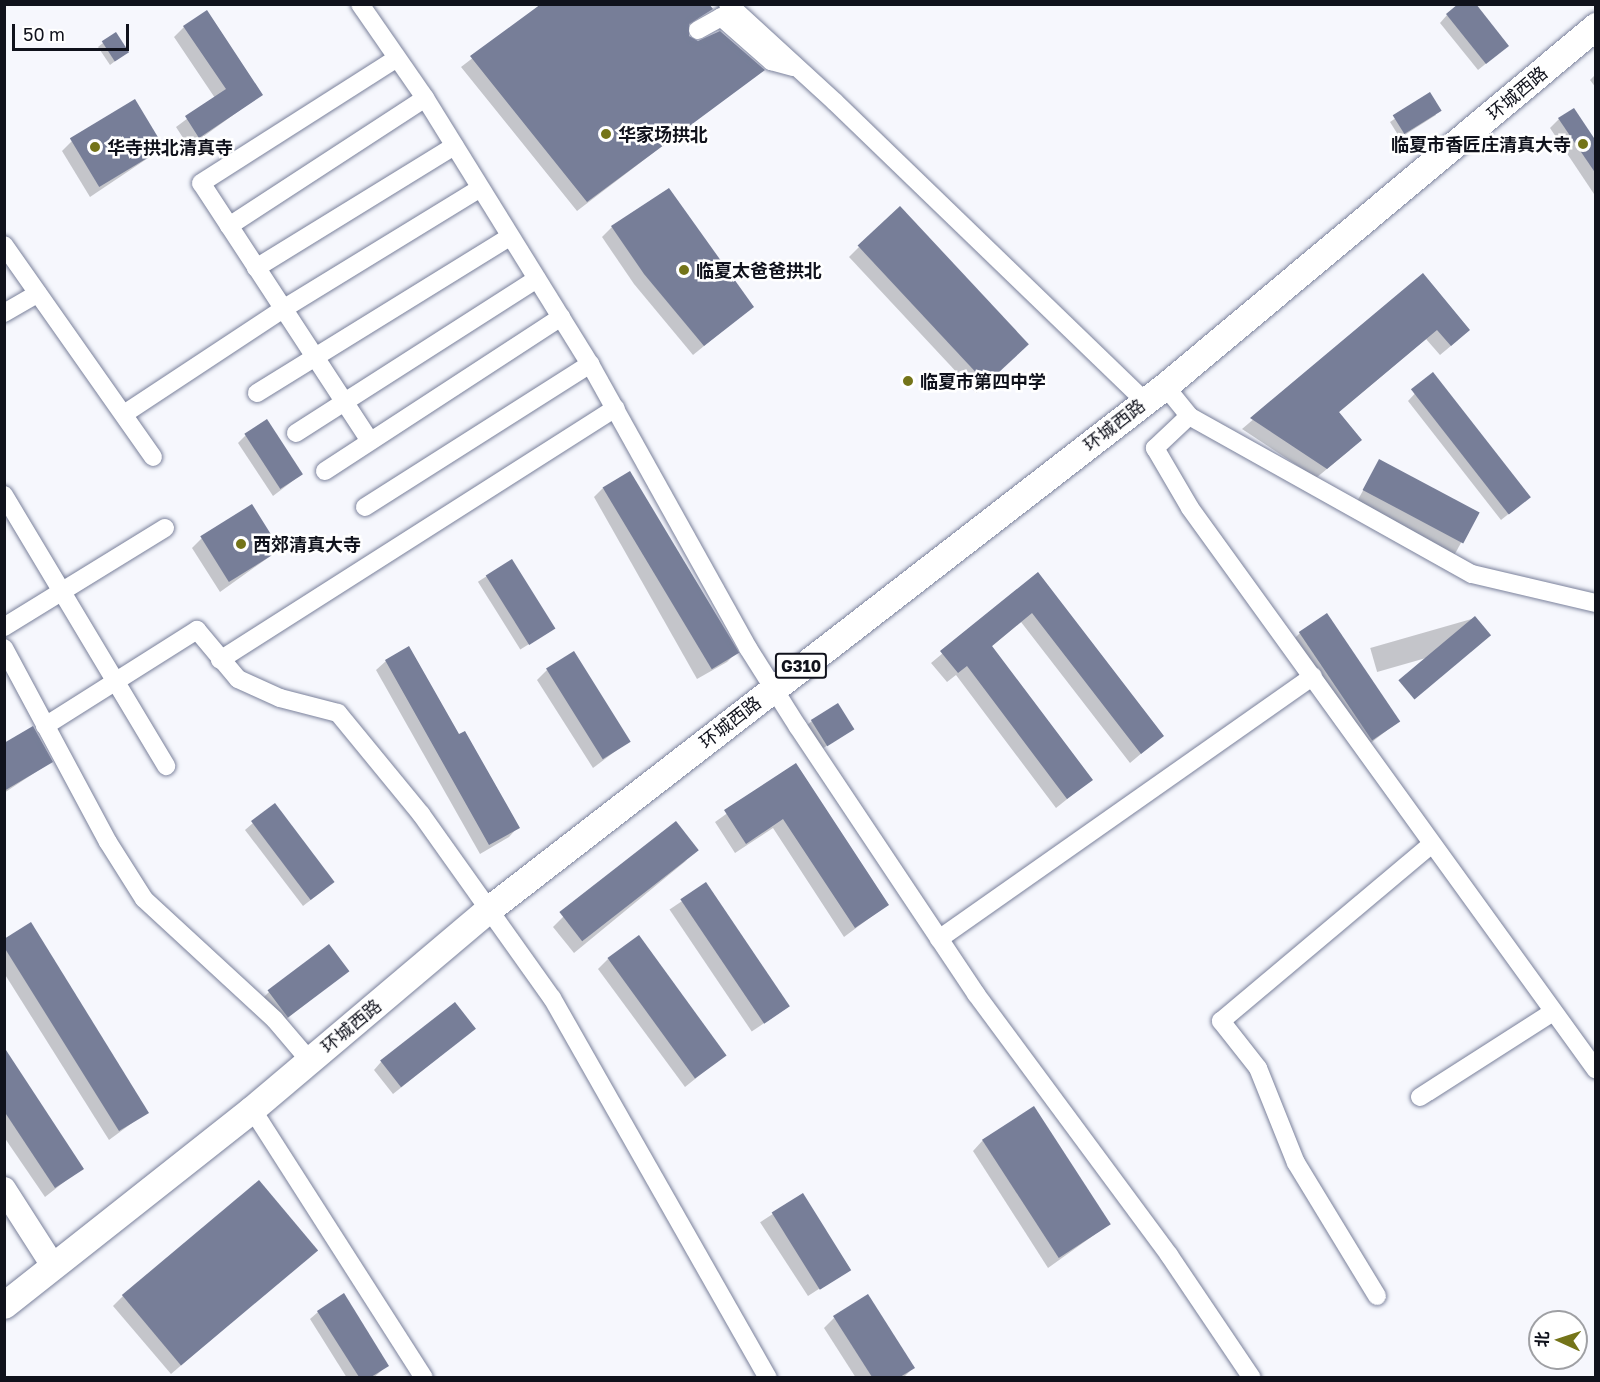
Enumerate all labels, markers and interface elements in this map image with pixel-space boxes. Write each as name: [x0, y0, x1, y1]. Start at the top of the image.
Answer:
scale bar: [15, 12, 132, 50]
text: 50 m: [23, 23, 65, 45]
street label: 环城西路: [1482, 62, 1552, 124]
place label: 华家场拱北: [618, 123, 708, 145]
marker: 华家场拱北: [599, 127, 613, 141]
place label: 临夏市香匠庄清真大寺: [1391, 133, 1571, 155]
place label: 华寺拱北清真寺: [107, 136, 233, 158]
marker: 临夏市香匠庄清真大寺: [1576, 137, 1590, 151]
marker: 华寺拱北清真寺: [88, 140, 102, 154]
place label: 临夏太爸爸拱北: [696, 259, 822, 281]
marker: 临夏太爸爸拱北: [677, 263, 691, 277]
place label: 临夏市第四中学: [920, 370, 1046, 392]
marker: 临夏市第四中学: [901, 374, 915, 388]
street label: 环城西路: [1079, 394, 1149, 456]
place label: 西郊清真大寺: [253, 533, 361, 555]
marker: 西郊清真大寺: [234, 537, 248, 551]
road number: G310: [774, 653, 828, 679]
street label: 环城西路: [695, 691, 765, 753]
street label: 环城西路: [316, 995, 386, 1057]
north arrow: [1528, 1310, 1588, 1370]
text: 北: [1532, 1331, 1552, 1348]

